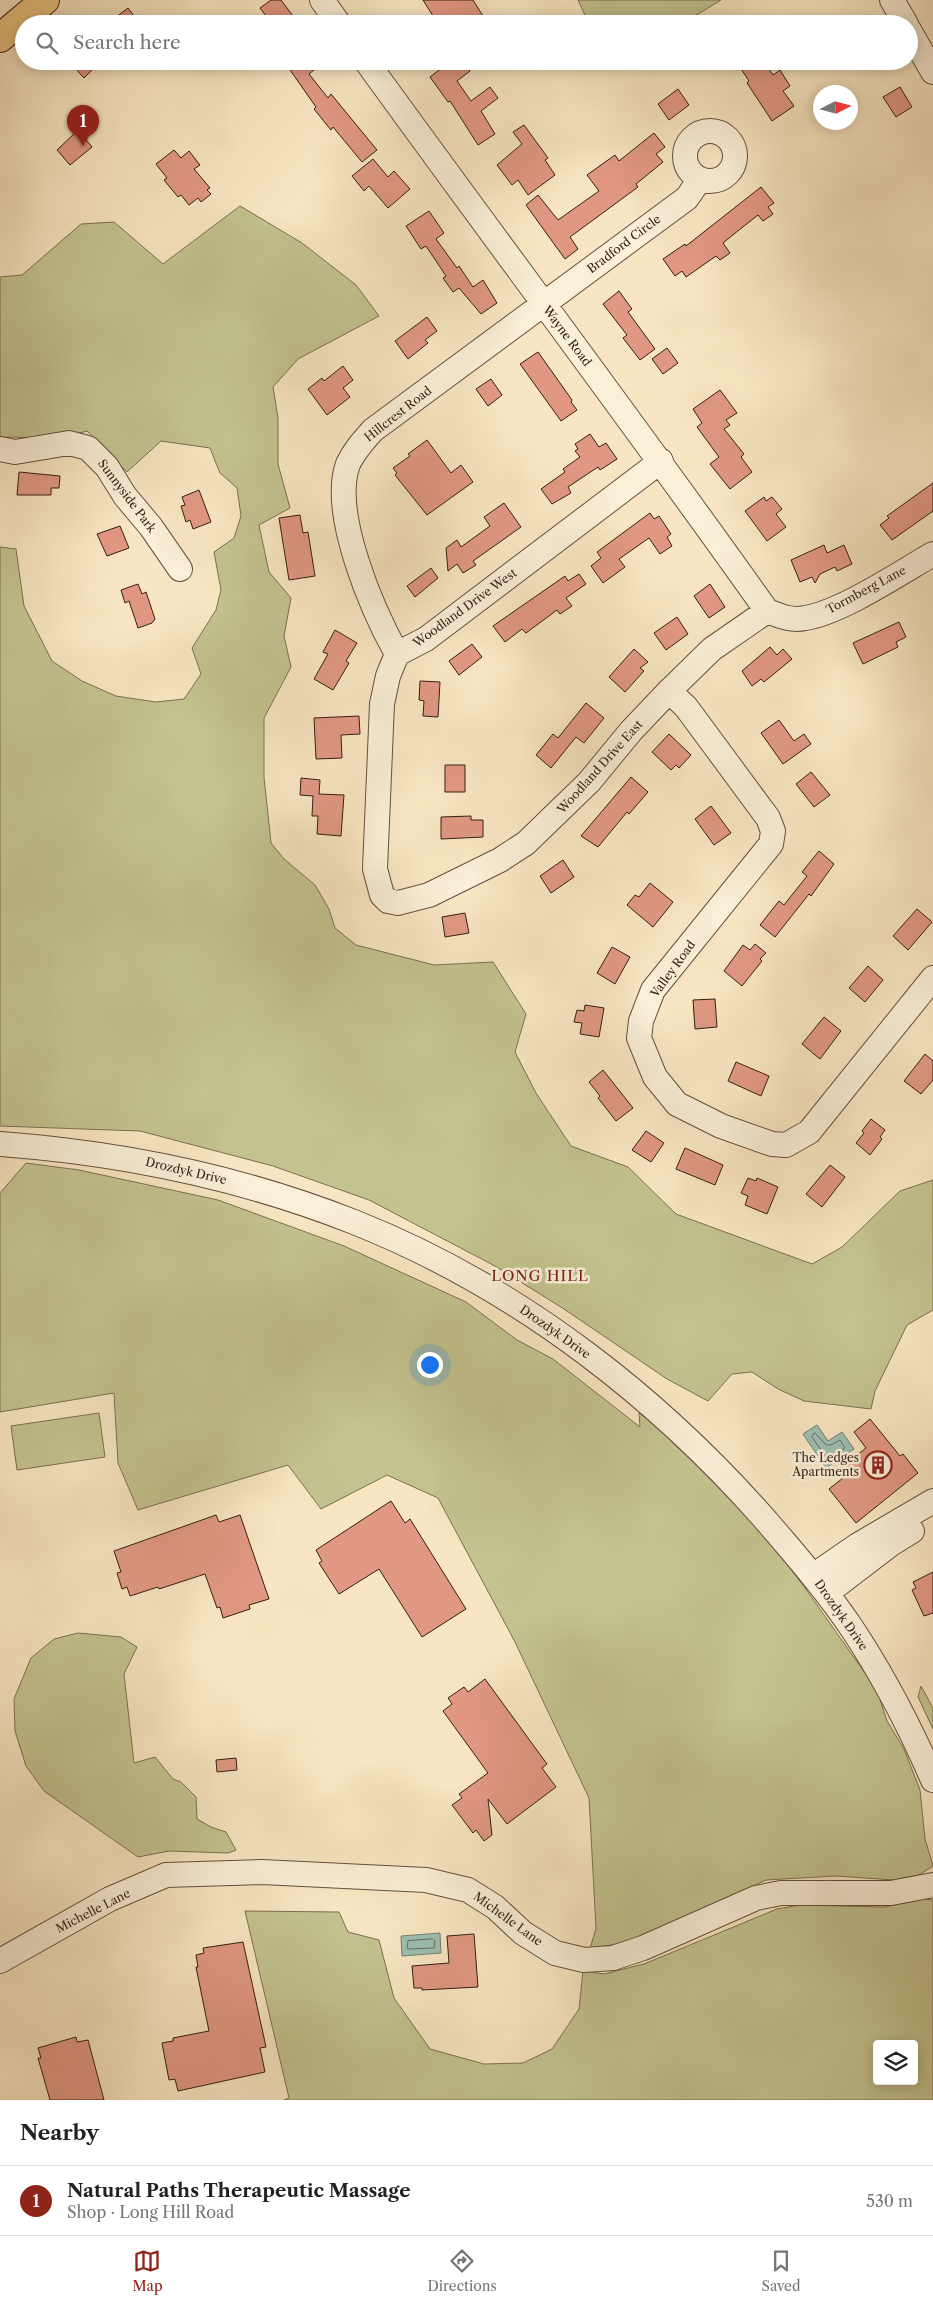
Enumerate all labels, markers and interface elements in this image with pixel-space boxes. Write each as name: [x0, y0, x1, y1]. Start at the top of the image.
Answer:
search box: [15, 15, 918, 70]
icon: search: [33, 29, 61, 57]
text: Search here: [73, 31, 181, 54]
north arrow: [813, 85, 858, 130]
pin: 1: [67, 105, 99, 146]
street label: Bradford Circle: [584, 211, 664, 276]
street label: Wayne Road: [539, 302, 595, 369]
street label: Hillcrest Road: [361, 382, 435, 445]
street label: Sunnyside Park: [95, 456, 160, 536]
street label: Tormberg Lane: [823, 562, 909, 617]
street label: Woodland Drive West: [409, 565, 520, 651]
street label: Woodland Drive East: [553, 716, 646, 817]
street label: Valley Road: [646, 937, 699, 1001]
street label: Drozdyk Drive: [144, 1154, 229, 1187]
district label: LONG HILL: [491, 1266, 589, 1285]
street label: Drozdyk Drive: [517, 1302, 594, 1362]
your location: [417, 1352, 443, 1378]
place label: The Ledges Apartments: [791, 1450, 859, 1479]
building icon: The Ledges Apartments: [863, 1450, 893, 1480]
street label: Drozdyk Drive: [811, 1576, 872, 1653]
street label: Michelle Lane: [53, 1885, 133, 1936]
street label: Michelle Lane: [471, 1888, 546, 1949]
map controls: [873, 2040, 918, 2085]
button: layers: [873, 2040, 918, 2085]
text: Nearby: [20, 2120, 99, 2145]
text: Natural Paths Therapeutic Massage: [67, 2179, 411, 2202]
text: 1: [32, 2191, 40, 2211]
text: 530 m: [866, 2191, 913, 2211]
text: Shop · Long Hill Road: [67, 2202, 234, 2222]
tab: Map: [132, 2247, 163, 2295]
tab: Directions: [427, 2247, 497, 2295]
tab: Saved: [762, 2247, 800, 2295]

